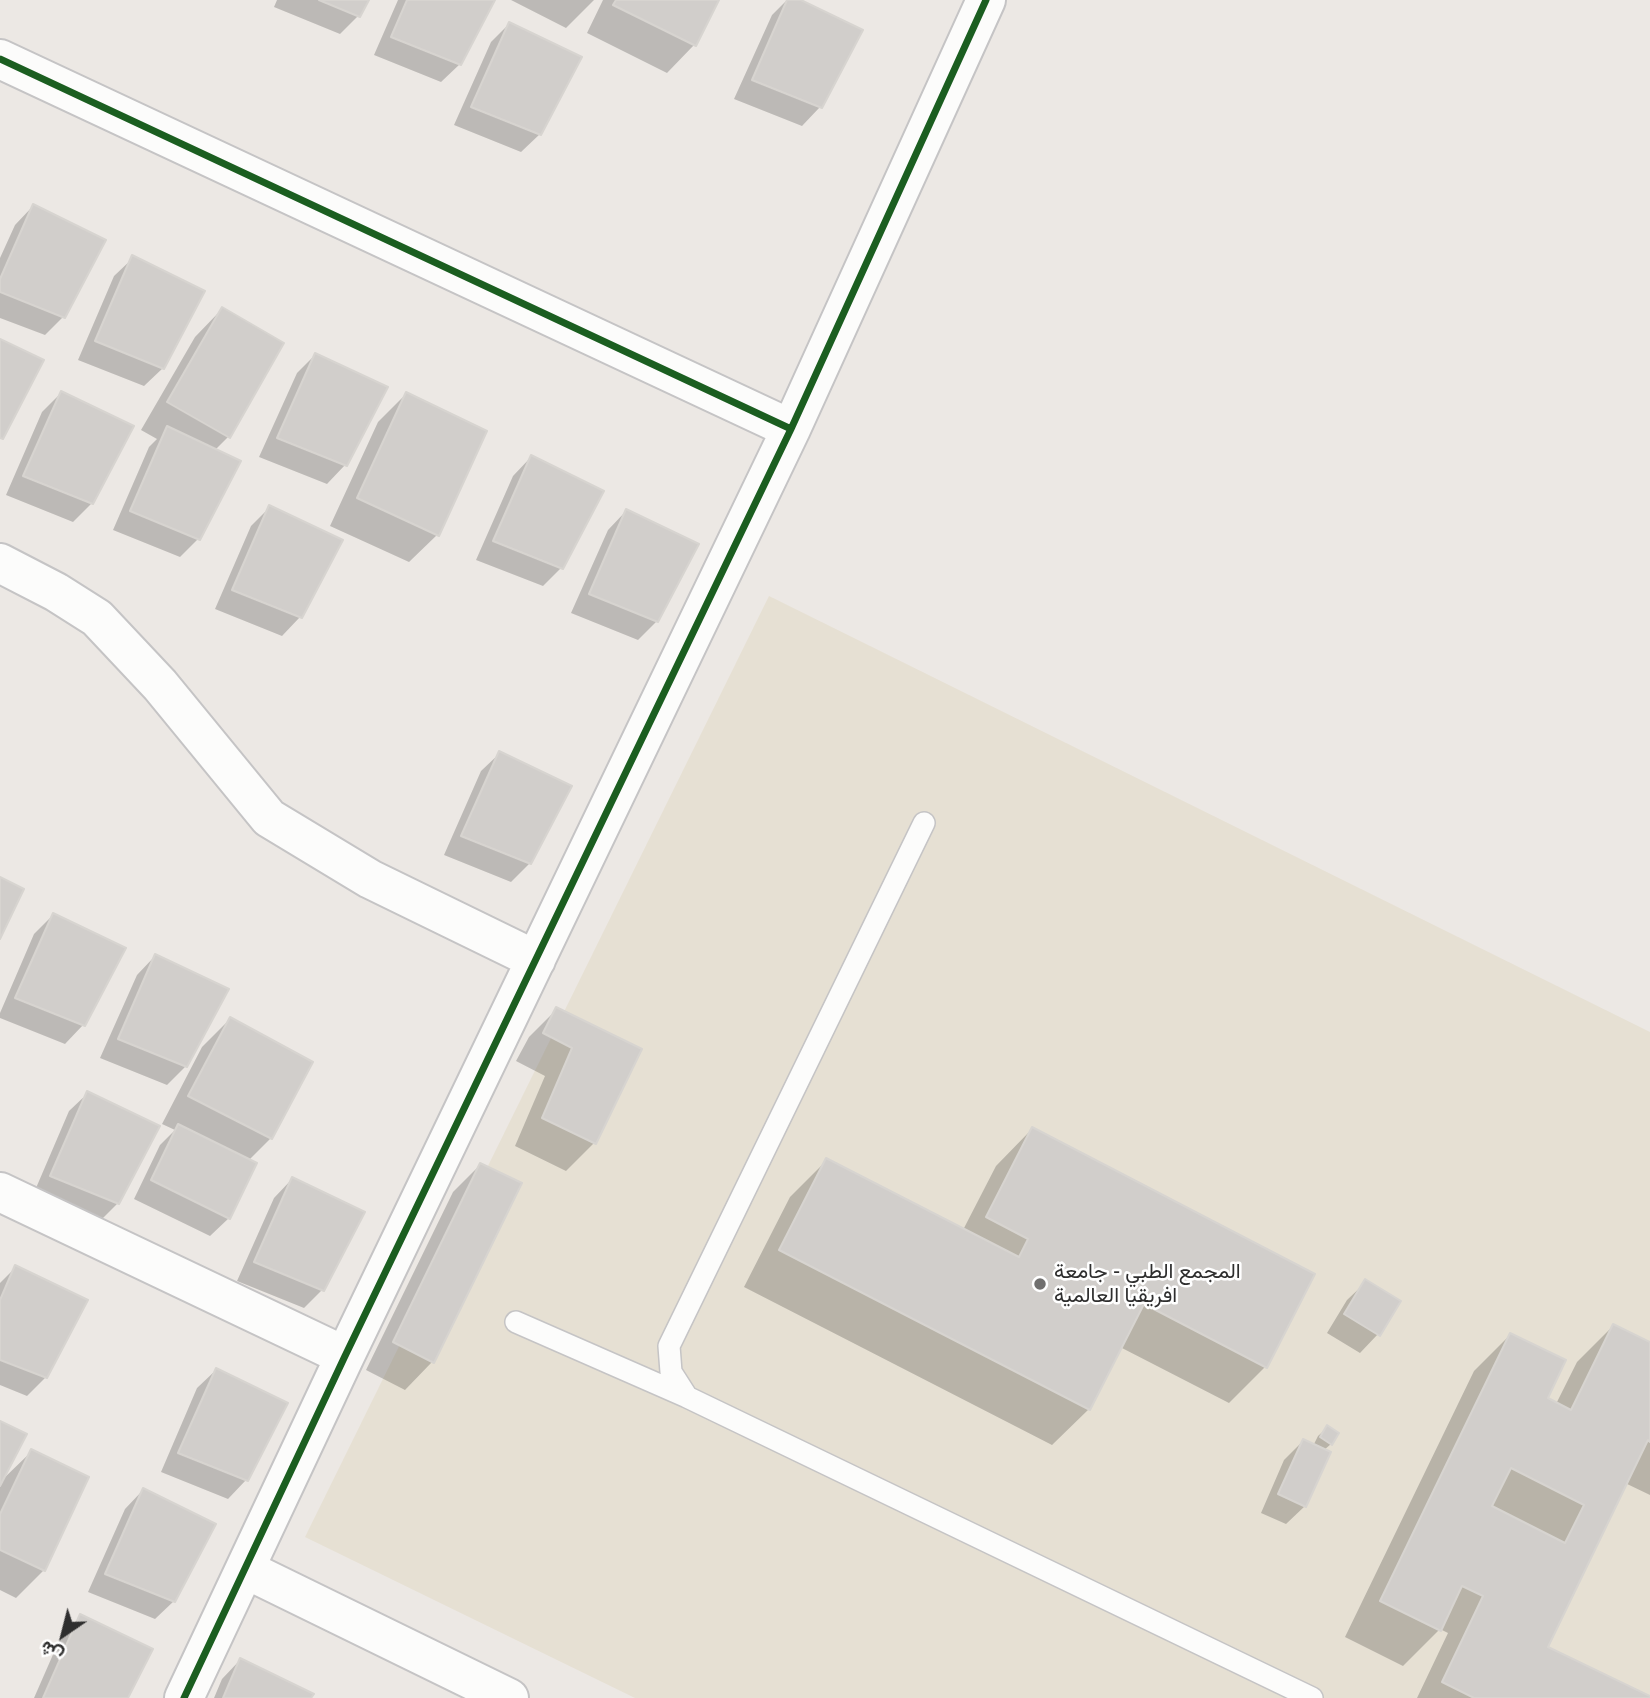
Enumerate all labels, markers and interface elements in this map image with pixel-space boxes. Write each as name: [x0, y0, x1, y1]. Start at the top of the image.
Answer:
place label: المجمع الطبي - جامعة افريقيا العالمية: [1054, 1259, 1241, 1309]
marker: المجمع الطبي - جامعة افريقيا العالمية: [1032, 1276, 1048, 1292]
north arrow: [28, 1600, 98, 1670]
text: ش: [34, 1635, 68, 1669]

